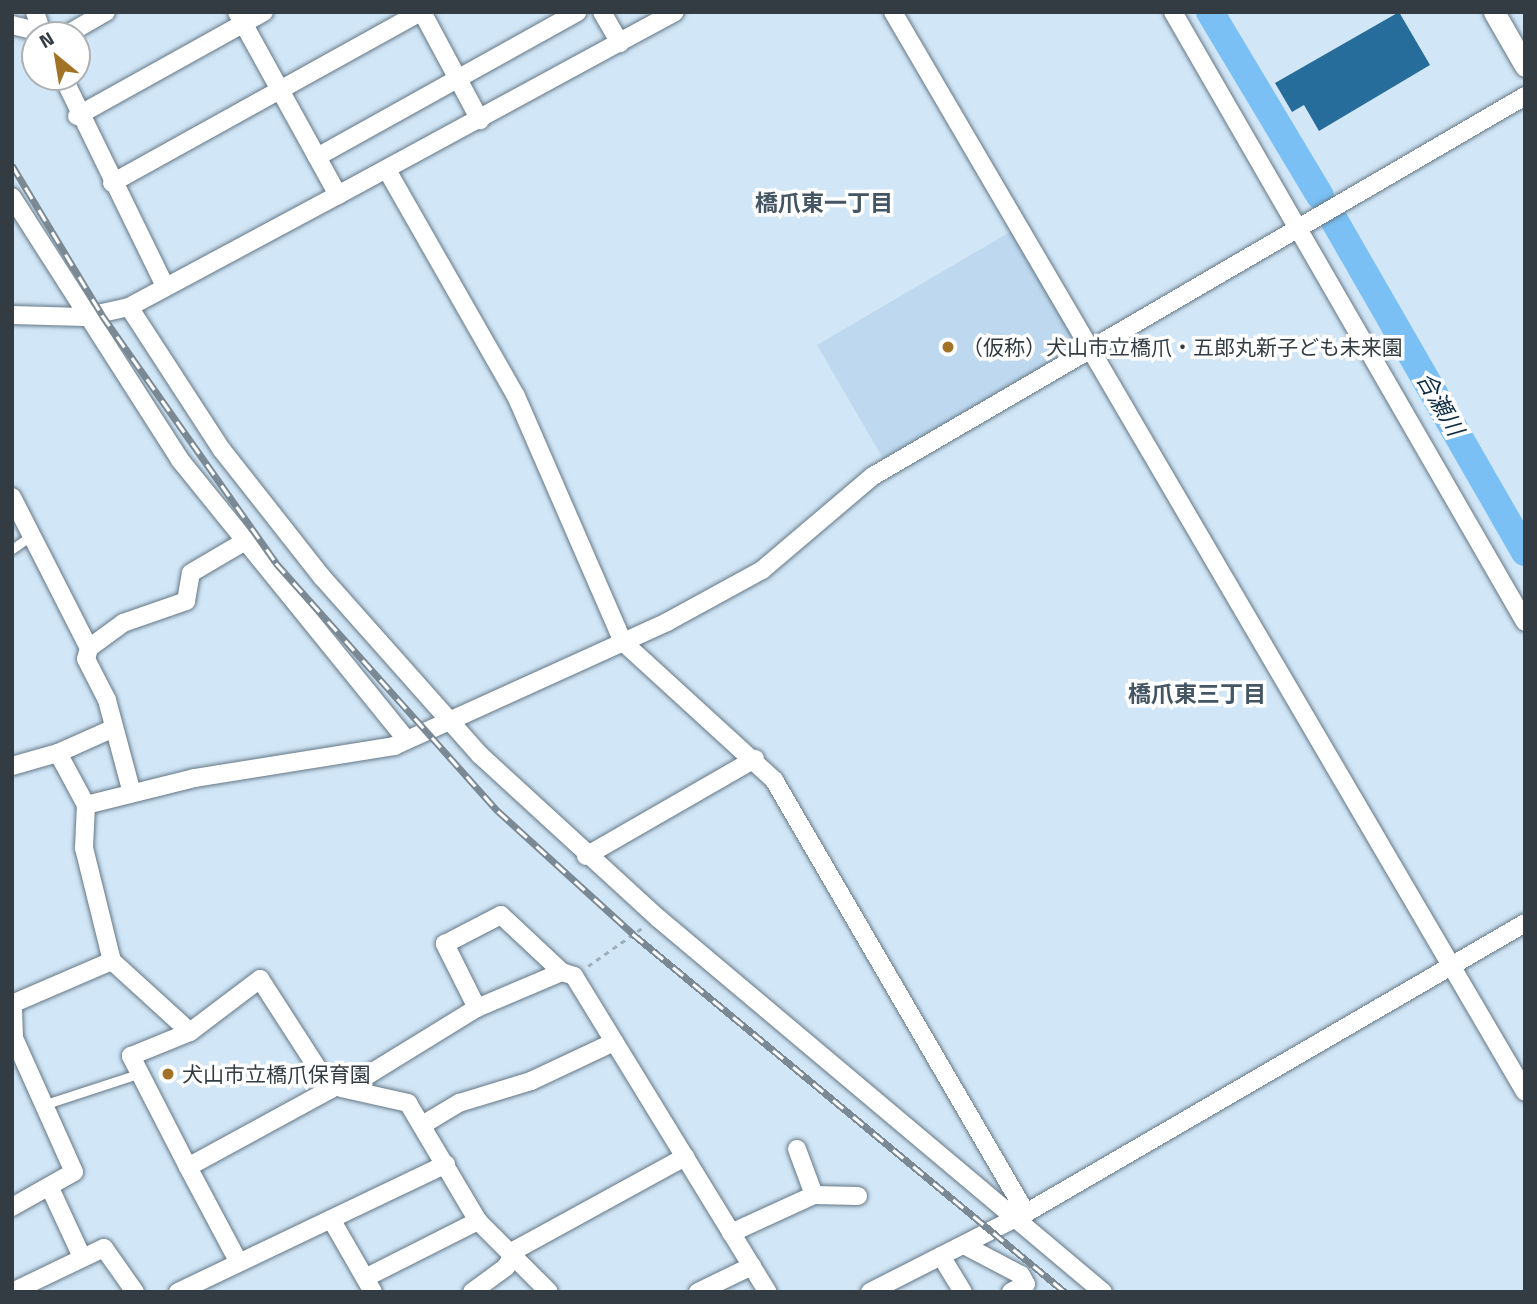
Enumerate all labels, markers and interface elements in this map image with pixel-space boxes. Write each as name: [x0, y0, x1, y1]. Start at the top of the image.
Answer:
north arrow: [21, 21, 91, 91]
text: N: [33, 23, 59, 55]
district label: 橋爪東一丁目: [755, 189, 893, 217]
place label: （仮称）犬山市立橋爪・五郎丸新子ども未来園: [962, 334, 1403, 360]
marker: （仮称）犬山市立橋爪・五郎丸新子ども未来園: [940, 339, 956, 355]
water label: 合瀬川: [1411, 367, 1469, 441]
district label: 橋爪東三丁目: [1128, 680, 1266, 708]
place label: 犬山市立橋爪保育園: [182, 1061, 371, 1087]
marker: 犬山市立橋爪保育園: [160, 1066, 176, 1082]

